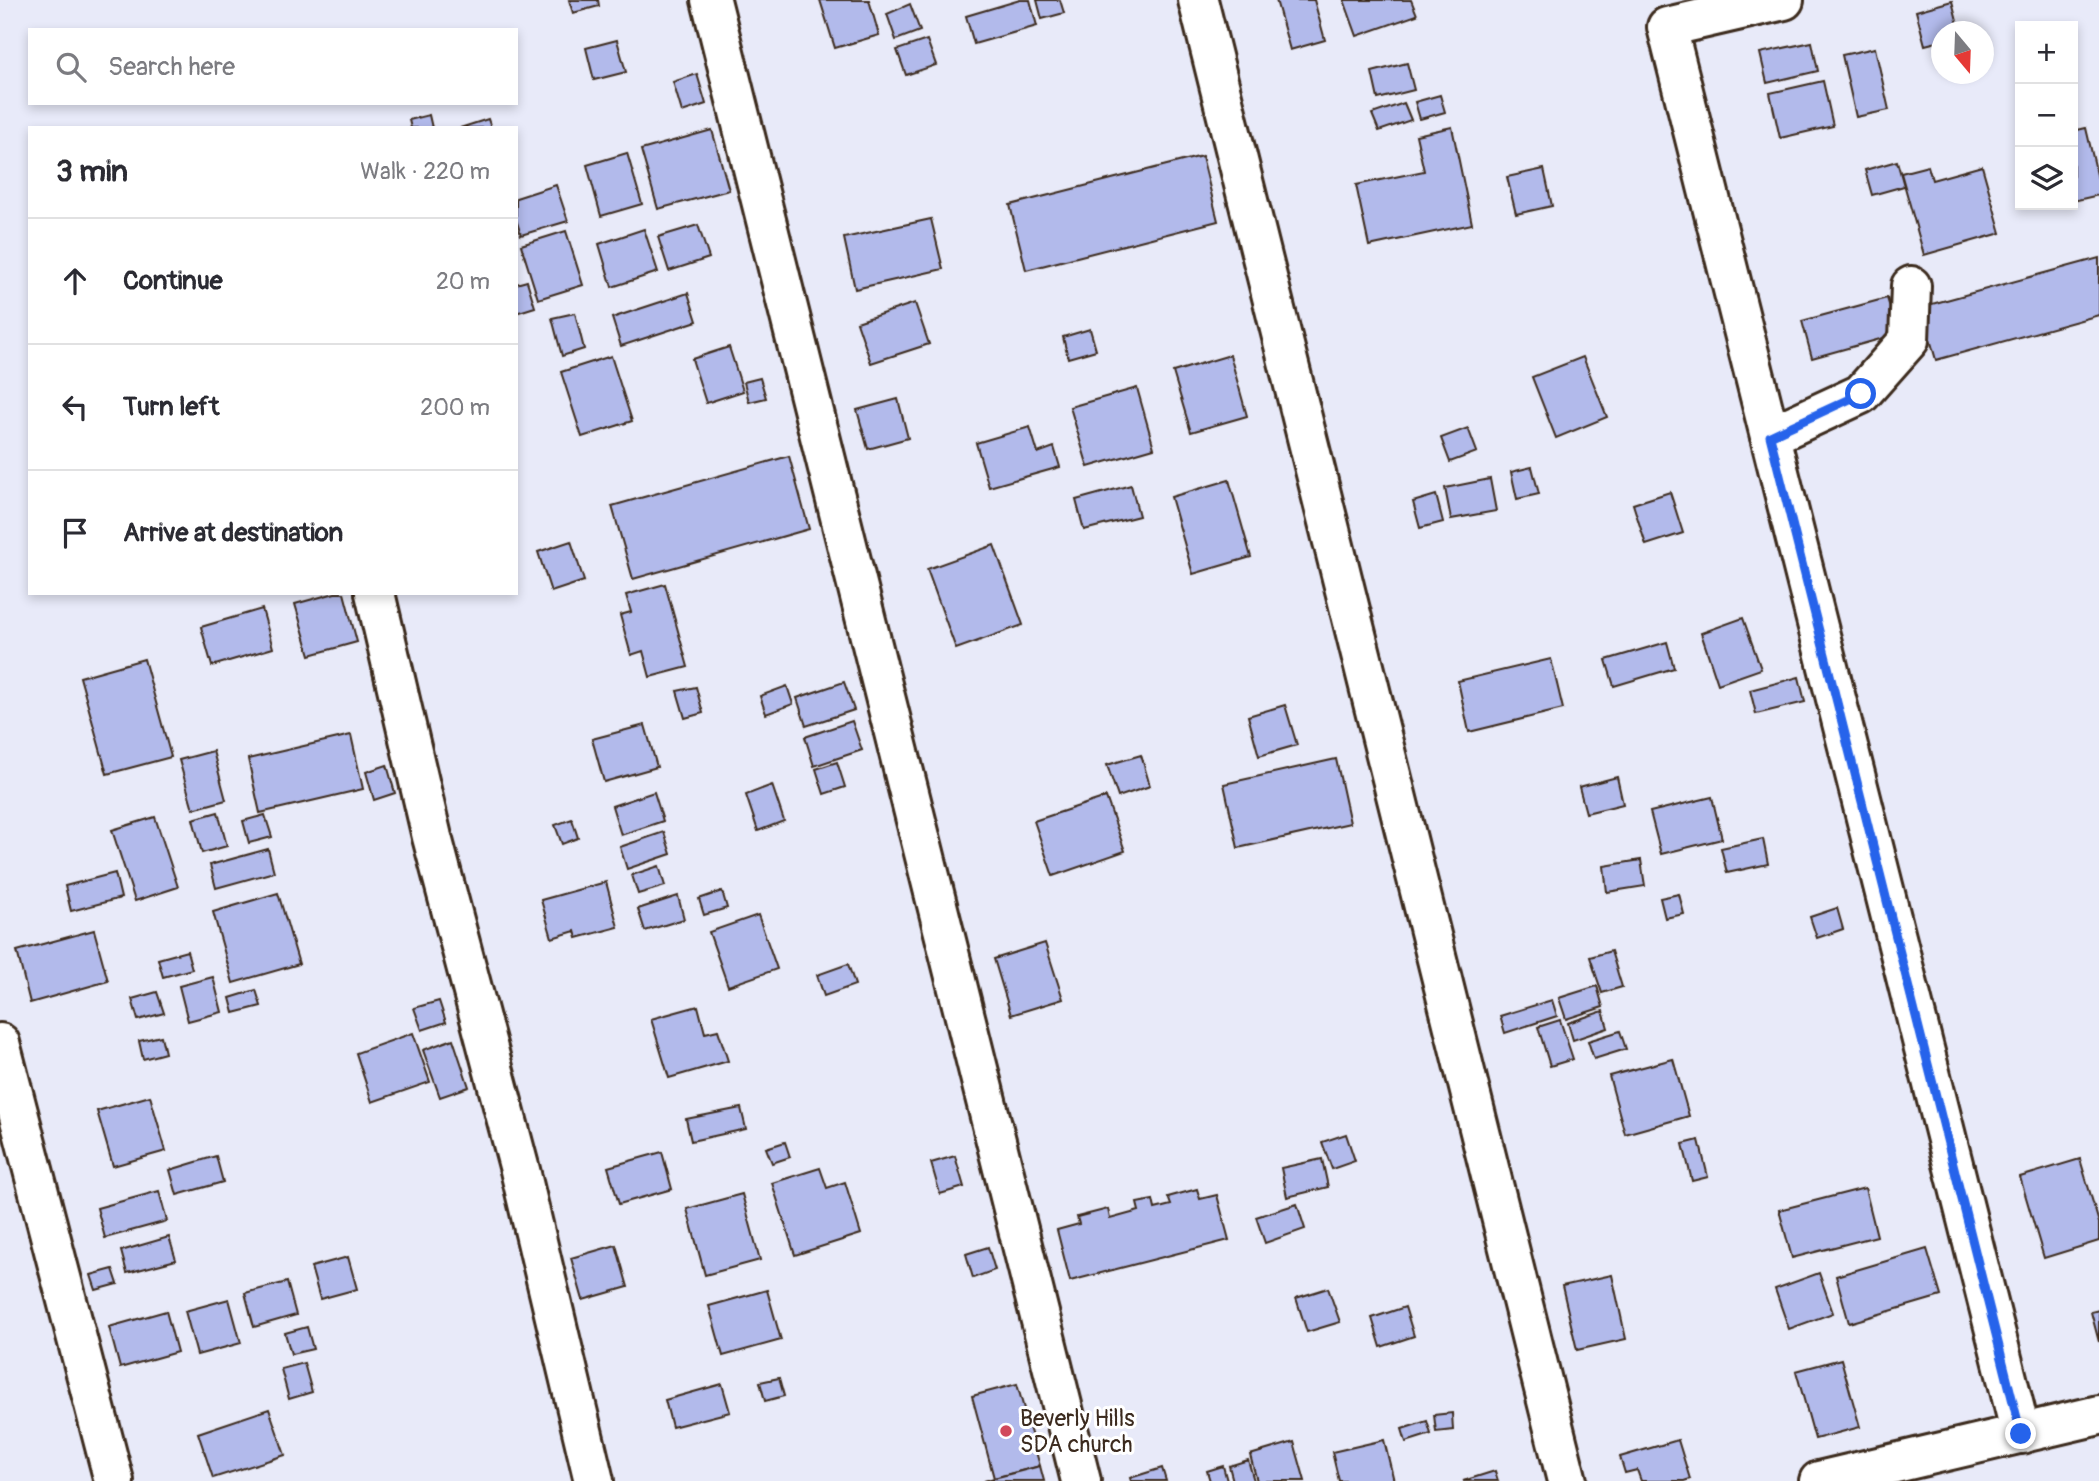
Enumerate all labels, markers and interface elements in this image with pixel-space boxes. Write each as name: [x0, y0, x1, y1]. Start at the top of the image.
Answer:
north arrow: [1931, 21, 1994, 84]
map controls: [2015, 21, 2078, 210]
button: +: [2015, 21, 2078, 84]
search box: [28, 28, 518, 105]
icon: search: [52, 48, 90, 86]
text: Search here: [108, 51, 235, 83]
button: −: [2015, 84, 2078, 147]
button: layers: [2015, 147, 2078, 210]
text: 3 min: [56, 153, 128, 190]
text: Walk · 220 m: [360, 157, 490, 186]
icon: ahead: [56, 262, 94, 300]
text: Continue: [123, 265, 223, 297]
text: 20 m: [436, 267, 490, 296]
route start: [1845, 378, 1876, 409]
icon: left: [56, 388, 94, 426]
text: Turn left: [123, 391, 219, 423]
text: 200 m: [420, 393, 490, 422]
icon: arrive: [56, 514, 94, 552]
text: Arrive at destination: [123, 517, 343, 549]
place label: Beverly Hills SDA church: [1020, 1404, 1134, 1459]
route end: [2005, 1418, 2036, 1449]
marker: Beverly Hills SDA church: [998, 1423, 1014, 1439]

